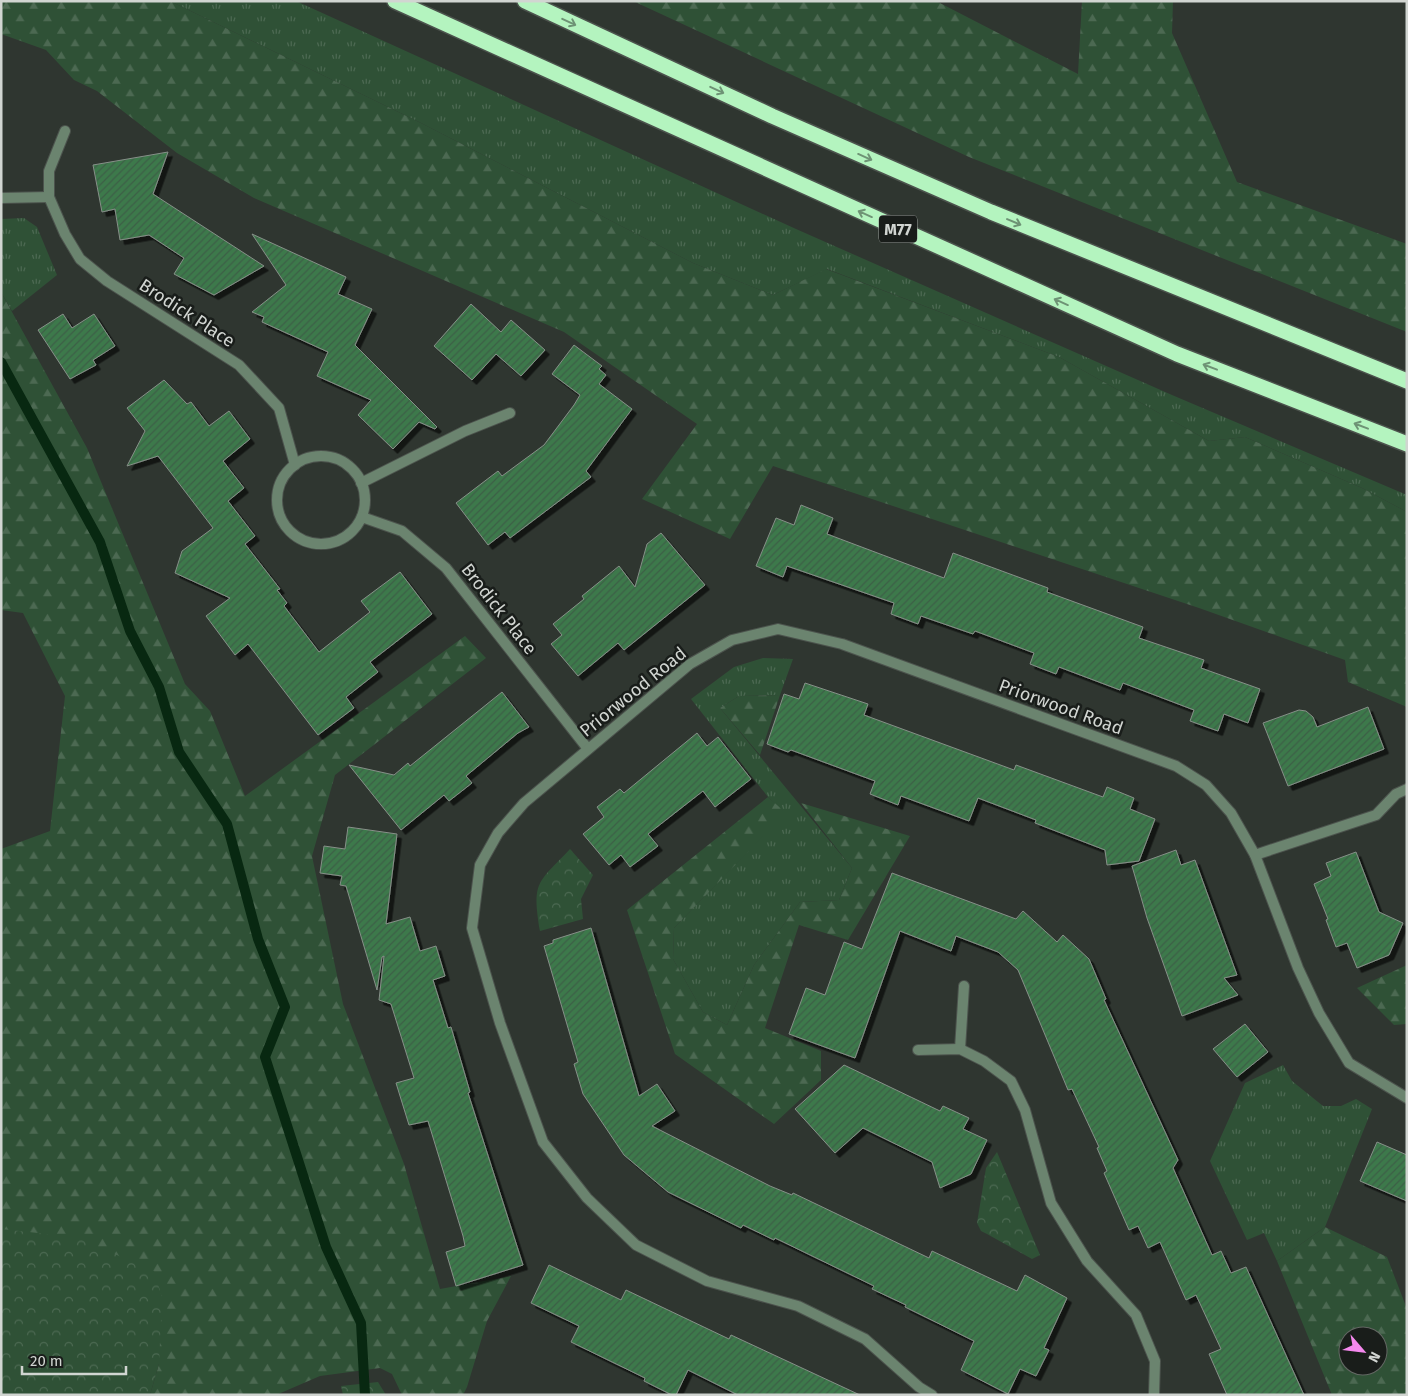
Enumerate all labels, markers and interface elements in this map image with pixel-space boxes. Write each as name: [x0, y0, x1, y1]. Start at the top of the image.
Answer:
one-way arrow: [561, 18, 576, 27]
one-way arrow: [709, 86, 724, 96]
one-way arrow: [857, 152, 872, 162]
one-way arrow: [858, 209, 873, 218]
road number: M77: [879, 215, 917, 242]
one-way arrow: [1006, 217, 1021, 227]
street label: Brodick Place: [135, 274, 239, 352]
one-way arrow: [1054, 297, 1069, 306]
one-way arrow: [1203, 362, 1218, 371]
one-way arrow: [1354, 421, 1369, 430]
street label: Brodick Place: [457, 559, 541, 659]
street label: Priorwood Road: [575, 642, 691, 742]
street label: Priorwood Road: [996, 674, 1126, 740]
north arrow: [1338, 1326, 1388, 1376]
scale bar: [22, 1344, 126, 1376]
text: N: [1364, 1349, 1384, 1365]
text: 20 m: [30, 1352, 63, 1370]

